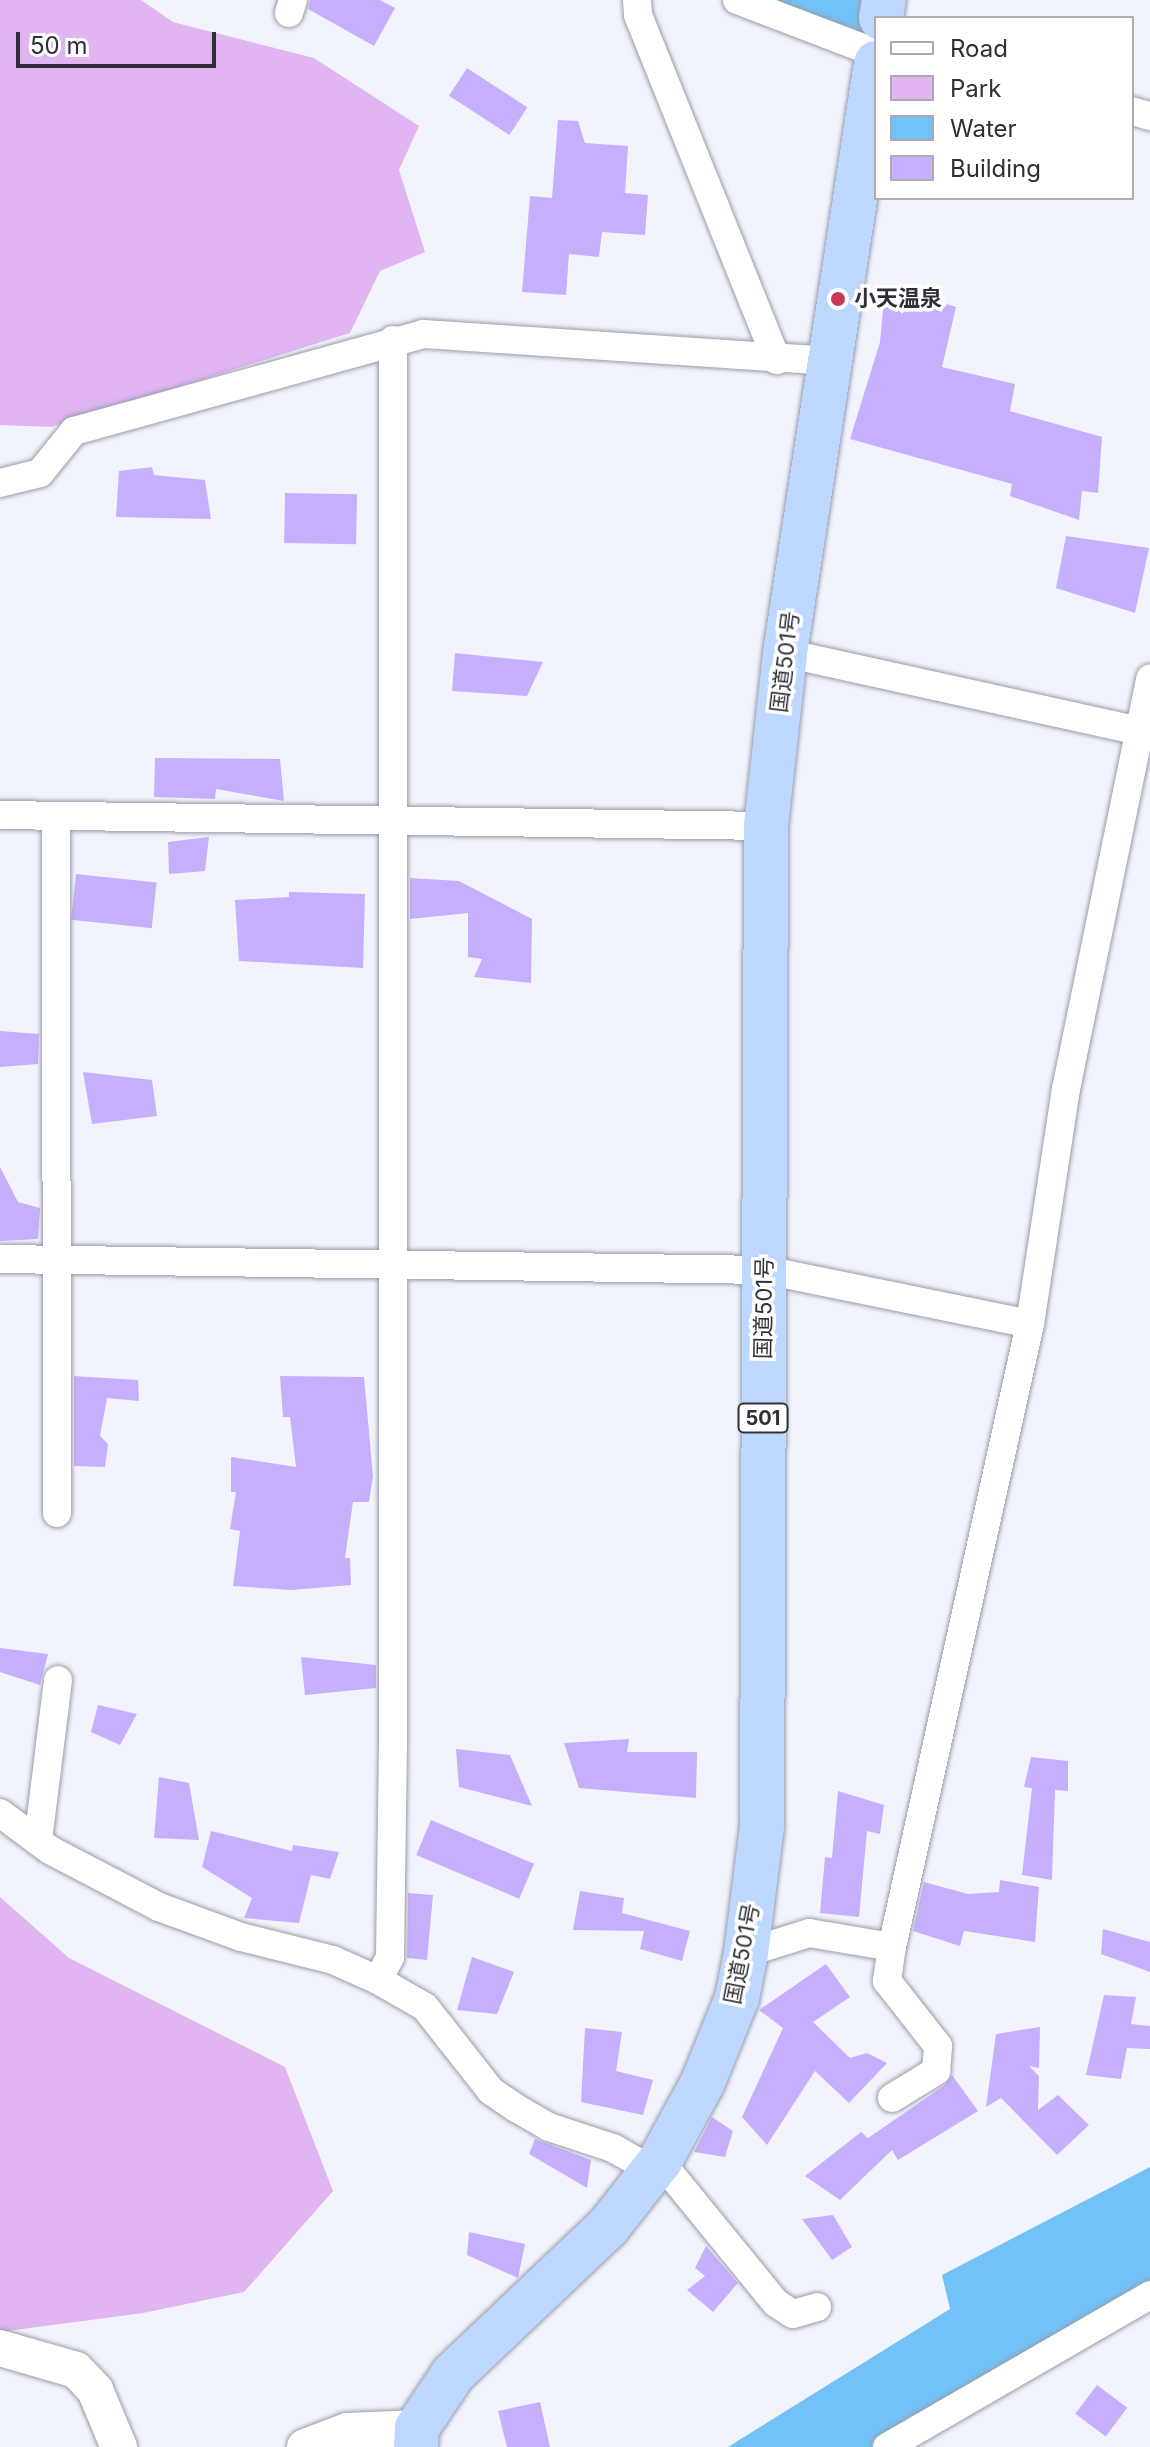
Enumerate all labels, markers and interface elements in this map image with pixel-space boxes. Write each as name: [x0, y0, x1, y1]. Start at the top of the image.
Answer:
scale bar: [20, 16, 220, 66]
legend: [874, 16, 1134, 200]
text: 50 m: [30, 31, 88, 60]
text: Road: [950, 34, 1008, 63]
text: Park: [950, 74, 1001, 103]
text: Water: [950, 114, 1017, 143]
text: Building: [950, 154, 1041, 183]
place label: 小天温泉: [854, 286, 942, 312]
marker: 小天温泉: [829, 290, 847, 308]
street label: 国道501号: [766, 610, 804, 714]
street label: 国道501号: [750, 1257, 778, 1359]
road number: 501: [737, 1402, 789, 1434]
street label: 国道501号: [719, 1901, 765, 2007]

